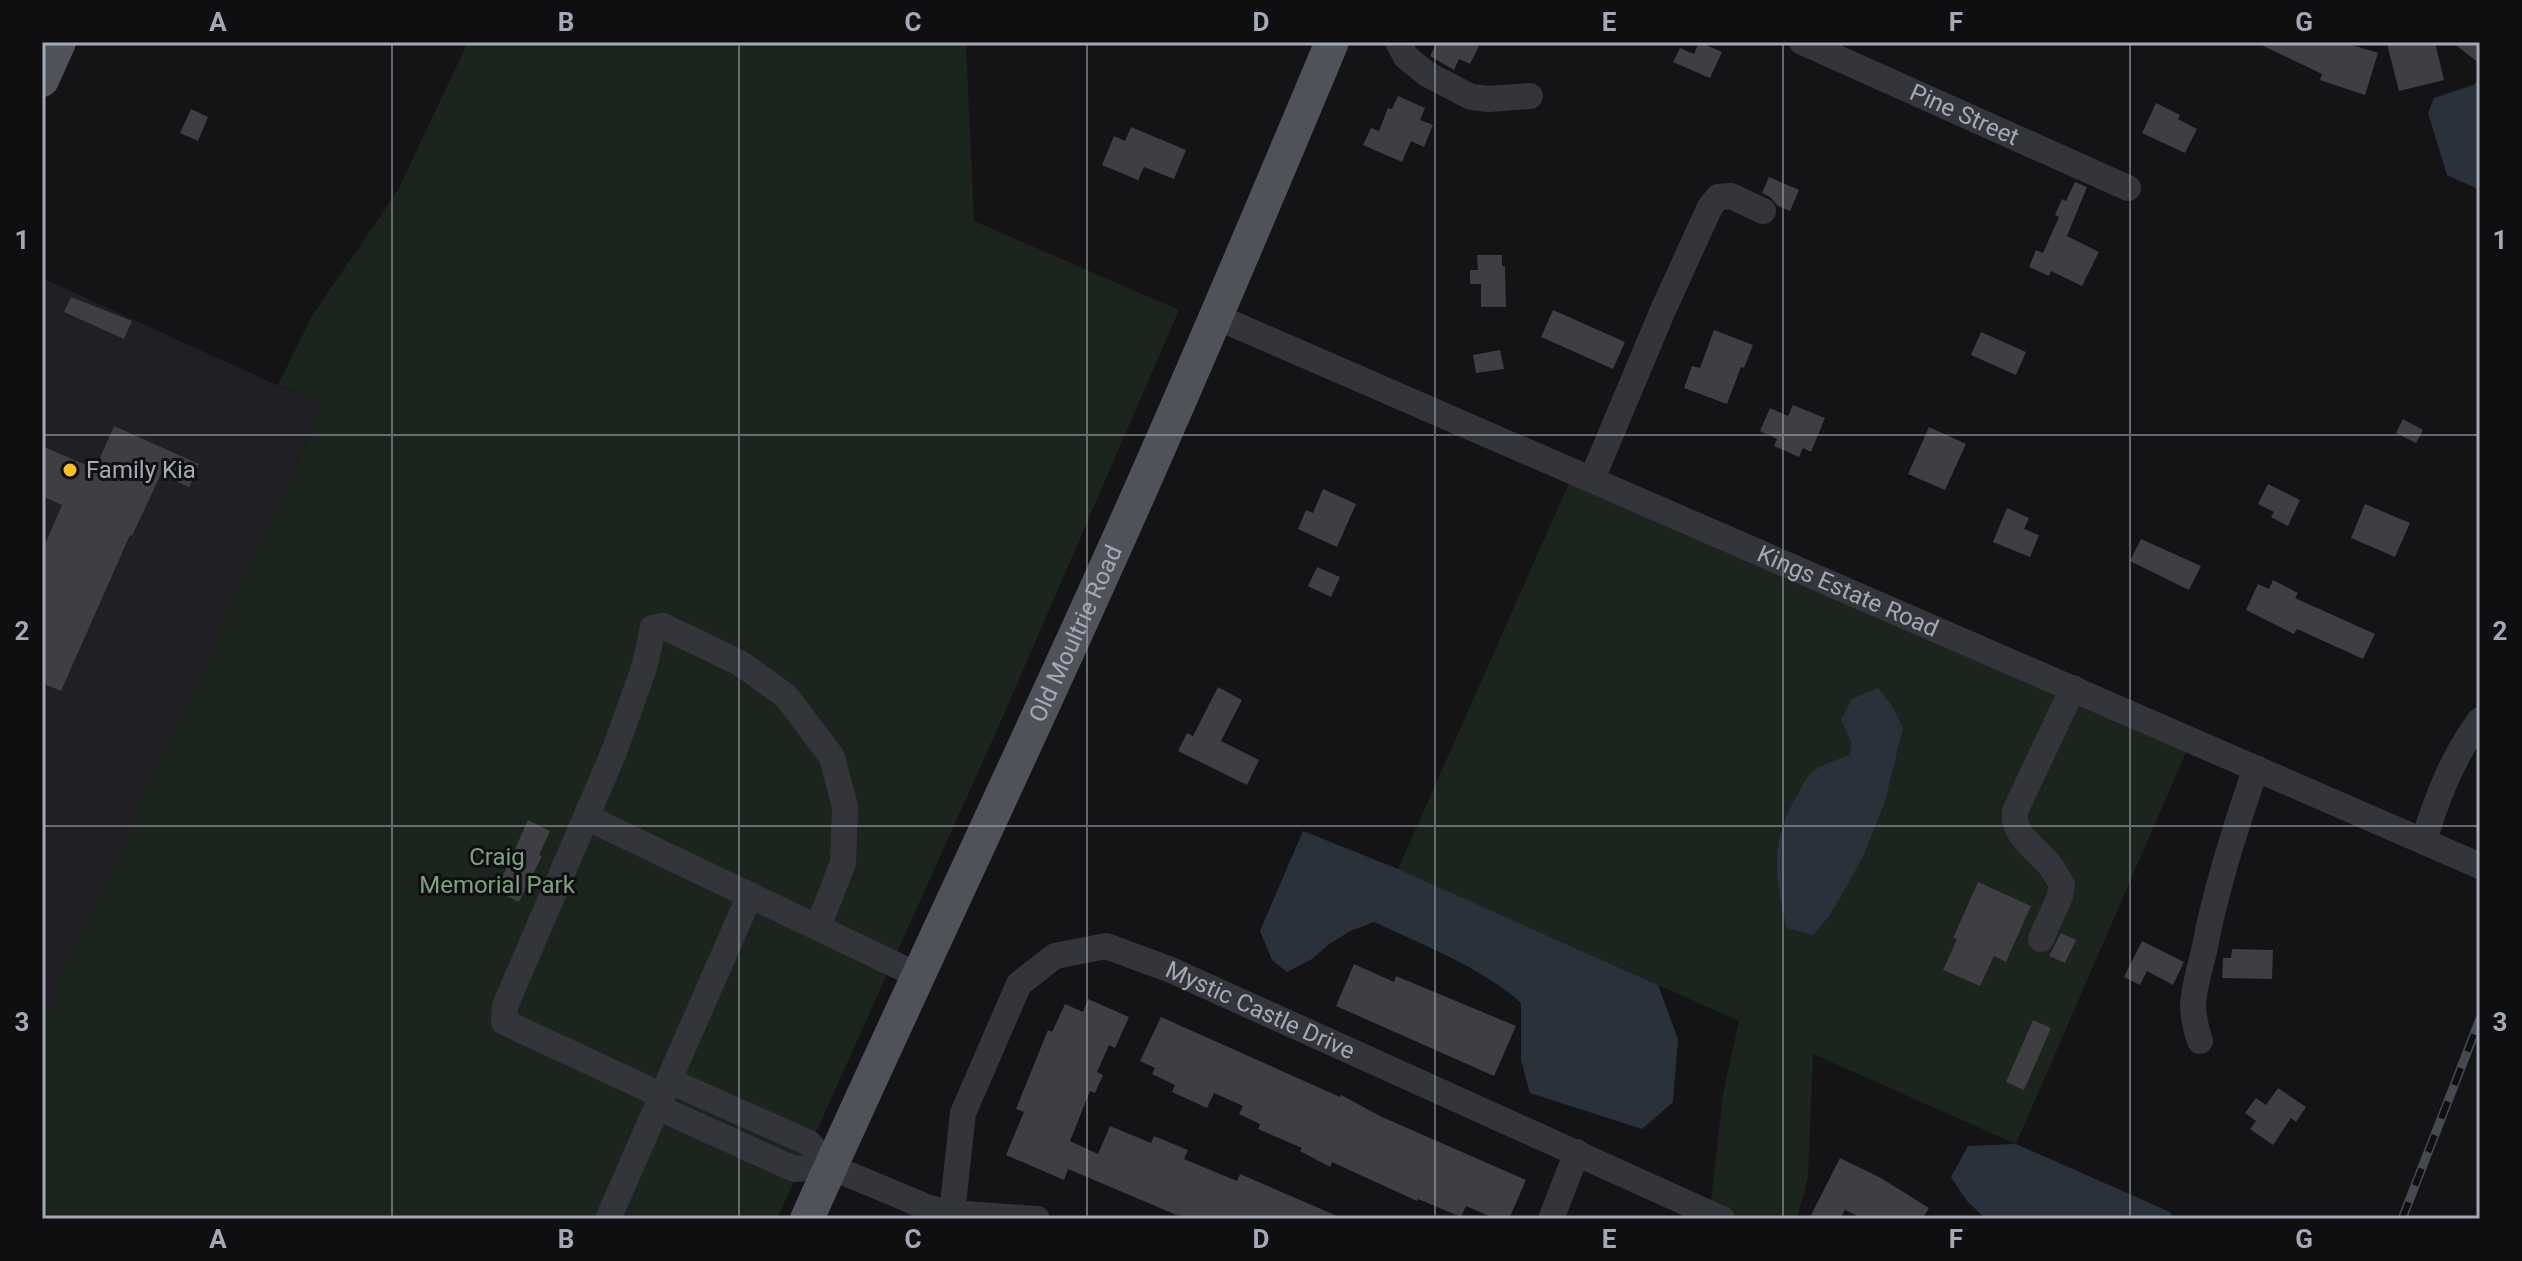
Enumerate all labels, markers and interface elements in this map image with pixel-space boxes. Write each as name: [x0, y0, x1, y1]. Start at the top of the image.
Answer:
text: A: [209, 7, 227, 37]
text: B: [558, 7, 574, 37]
text: C: [904, 7, 922, 37]
text: D: [1253, 7, 1269, 37]
text: E: [1602, 7, 1617, 37]
text: F: [1949, 7, 1963, 37]
text: G: [2295, 7, 2313, 37]
street label: Pine Street: [1906, 78, 2023, 151]
text: 1: [15, 225, 29, 255]
text: 1: [2493, 225, 2507, 255]
place label: Family Kia: [86, 456, 196, 484]
marker: Family Kia: [61, 461, 79, 479]
street label: Kings Estate Road: [1753, 540, 1943, 643]
street label: Old Moultrie Road: [1023, 541, 1128, 727]
text: 2: [15, 616, 29, 646]
text: 2: [2493, 616, 2507, 646]
park label: Craig Memorial Park: [419, 843, 576, 899]
street label: Mystic Castle Drive: [1161, 955, 1359, 1065]
text: 3: [15, 1007, 29, 1037]
text: 3: [2493, 1007, 2507, 1037]
text: A: [209, 1224, 227, 1254]
text: B: [558, 1224, 574, 1254]
text: C: [904, 1224, 922, 1254]
text: D: [1253, 1224, 1269, 1254]
text: E: [1602, 1224, 1617, 1254]
text: F: [1949, 1224, 1963, 1254]
text: G: [2295, 1224, 2313, 1254]

